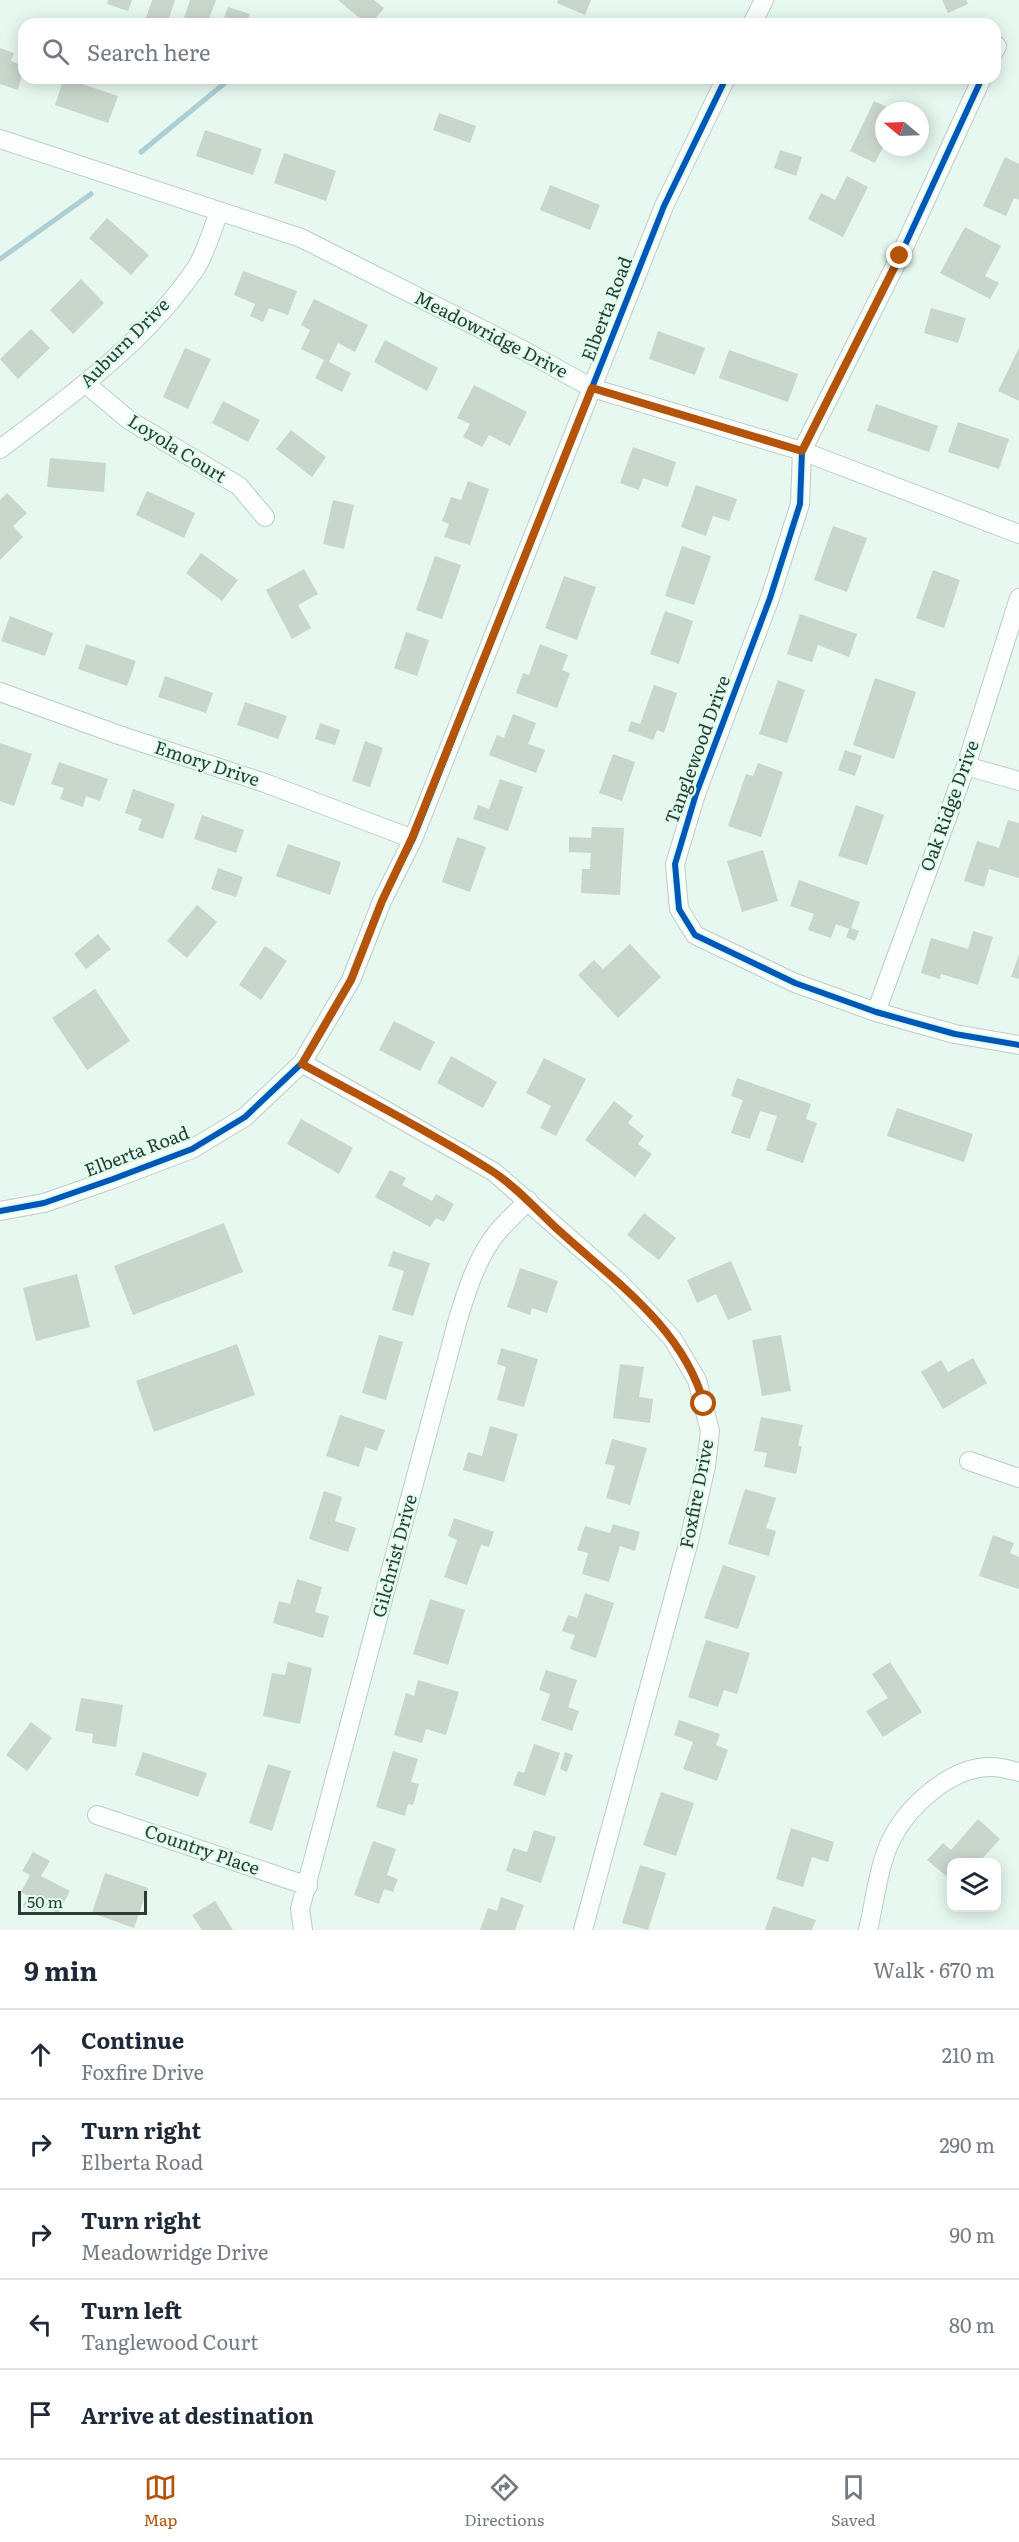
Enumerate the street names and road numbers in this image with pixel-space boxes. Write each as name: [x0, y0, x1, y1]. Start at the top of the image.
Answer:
street label: Elberta Road: [573, 252, 638, 365]
street label: Meadowridge Drive: [410, 283, 573, 384]
street label: Auburn Drive: [73, 291, 175, 393]
street label: Loyola Court: [123, 407, 233, 489]
street label: Tanglewood Drive: [657, 671, 736, 828]
street label: Emory Drive: [151, 733, 263, 792]
street label: Oak Ridge Drive: [912, 736, 985, 875]
street label: Elberta Road: [80, 1118, 193, 1183]
street label: Foxfire Drive: [672, 1437, 719, 1551]
street label: Gilchrist Drive: [364, 1491, 423, 1620]
street label: Country Place: [141, 1816, 264, 1881]

